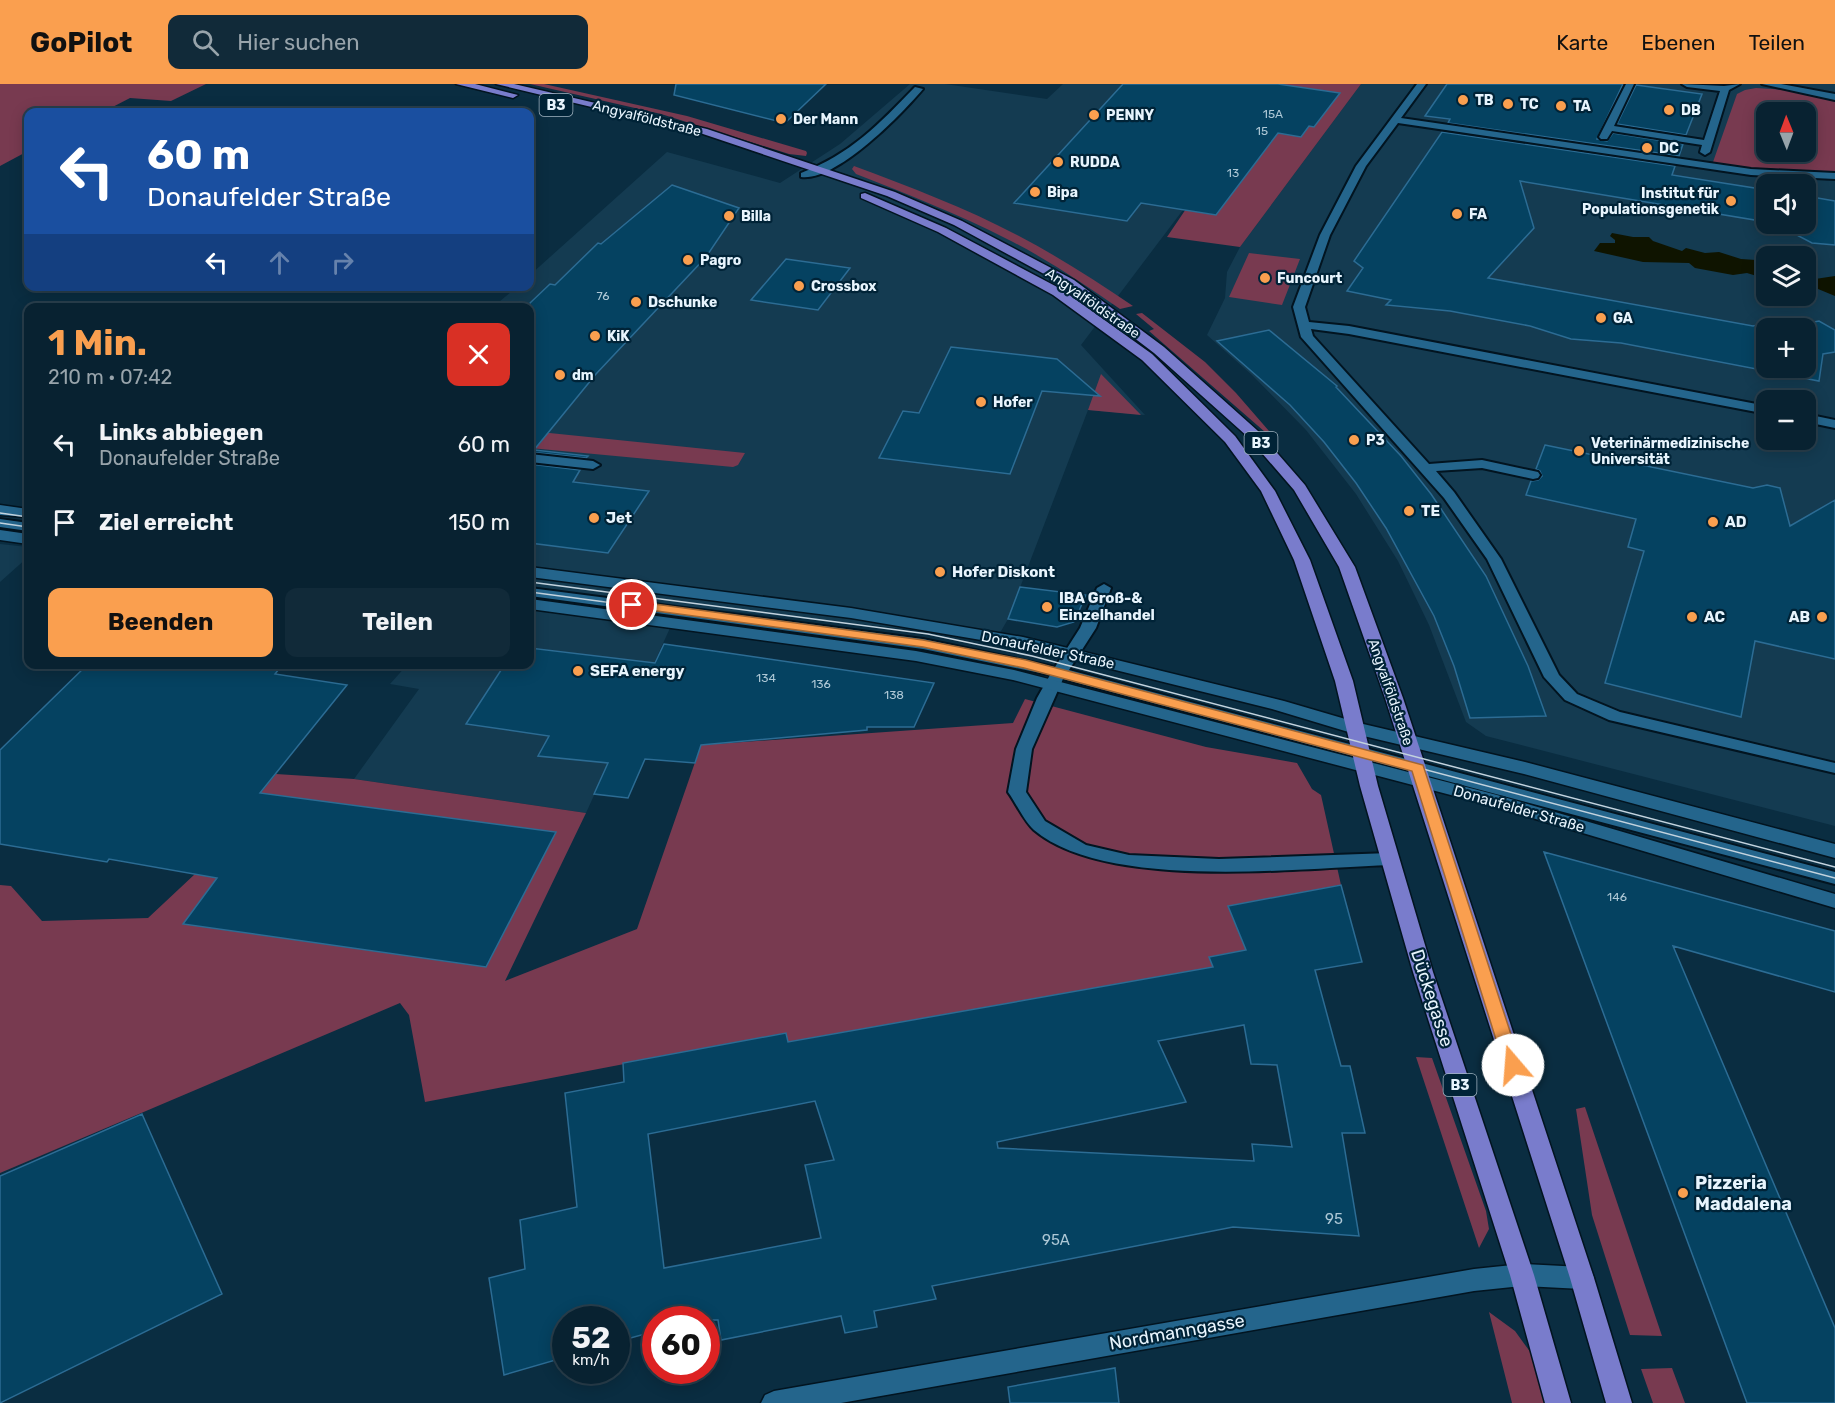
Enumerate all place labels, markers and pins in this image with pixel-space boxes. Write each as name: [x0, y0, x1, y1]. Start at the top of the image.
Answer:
place label: TB: [1475, 92, 1494, 109]
marker: TB: [1456, 93, 1470, 107]
place label: TC: [1520, 96, 1539, 113]
marker: TC: [1501, 97, 1515, 111]
place label: TA: [1573, 98, 1591, 115]
marker: TA: [1554, 99, 1568, 113]
place label: DB: [1681, 102, 1701, 119]
marker: DB: [1662, 103, 1676, 117]
place label: PENNY: [1106, 107, 1155, 124]
marker: PENNY: [1087, 108, 1101, 122]
place label: Der Mann: [793, 111, 858, 128]
marker: Der Mann: [774, 112, 788, 126]
place label: DC: [1659, 140, 1679, 157]
marker: DC: [1640, 141, 1654, 155]
place label: RUDDA: [1070, 154, 1120, 171]
marker: RUDDA: [1051, 155, 1065, 169]
place label: Bipa: [1047, 184, 1078, 201]
marker: Bipa: [1028, 185, 1042, 199]
place label: Institut für Populationsgenetik: [1582, 185, 1720, 218]
marker: Institut für Populationsgenetik: [1724, 194, 1738, 208]
place label: FA: [1469, 206, 1487, 223]
marker: FA: [1450, 207, 1464, 221]
place label: Billa: [741, 208, 771, 225]
marker: Billa: [722, 209, 736, 223]
place label: Pagro: [700, 252, 741, 269]
marker: Pagro: [681, 253, 695, 267]
place label: Funcourt: [1277, 270, 1343, 287]
marker: Funcourt: [1258, 271, 1272, 285]
place label: Crossbox: [811, 278, 877, 295]
marker: Crossbox: [792, 279, 806, 293]
place label: Dschunke: [648, 294, 717, 311]
marker: Dschunke: [629, 295, 643, 309]
place label: GA: [1613, 310, 1633, 327]
marker: GA: [1594, 311, 1608, 325]
place label: KiK: [607, 328, 630, 345]
marker: KiK: [588, 329, 602, 343]
place label: dm: [572, 367, 594, 384]
marker: dm: [553, 368, 567, 382]
place label: Hofer: [993, 394, 1033, 411]
marker: Hofer: [974, 395, 988, 409]
place label: P3: [1366, 432, 1385, 449]
marker: P3: [1347, 433, 1361, 447]
place label: Veterinärmedizinische Universität: [1591, 435, 1749, 468]
marker: Veterinärmedizinische Universität: [1572, 444, 1586, 458]
place label: TE: [1421, 502, 1440, 520]
marker: TE: [1402, 504, 1416, 518]
place label: Jet: [606, 509, 632, 527]
marker: Jet: [587, 511, 601, 525]
place label: AD: [1725, 513, 1747, 531]
marker: AD: [1706, 515, 1720, 529]
place label: Hofer Diskont: [952, 563, 1055, 581]
marker: Hofer Diskont: [933, 565, 947, 579]
pin: [606, 579, 657, 630]
place label: IBA Groß-& Einzelhandel: [1059, 589, 1155, 624]
marker: IBA Groß-& Einzelhandel: [1040, 600, 1054, 614]
place label: AC: [1704, 608, 1726, 626]
place label: AB: [1789, 608, 1810, 626]
marker: AC: [1685, 610, 1699, 624]
marker: AB: [1815, 610, 1829, 624]
place label: SEFA energy: [590, 662, 684, 680]
marker: SEFA energy: [571, 664, 585, 678]
place label: Pizzeria Maddalena: [1695, 1172, 1792, 1215]
marker: Pizzeria Maddalena: [1676, 1186, 1690, 1200]

